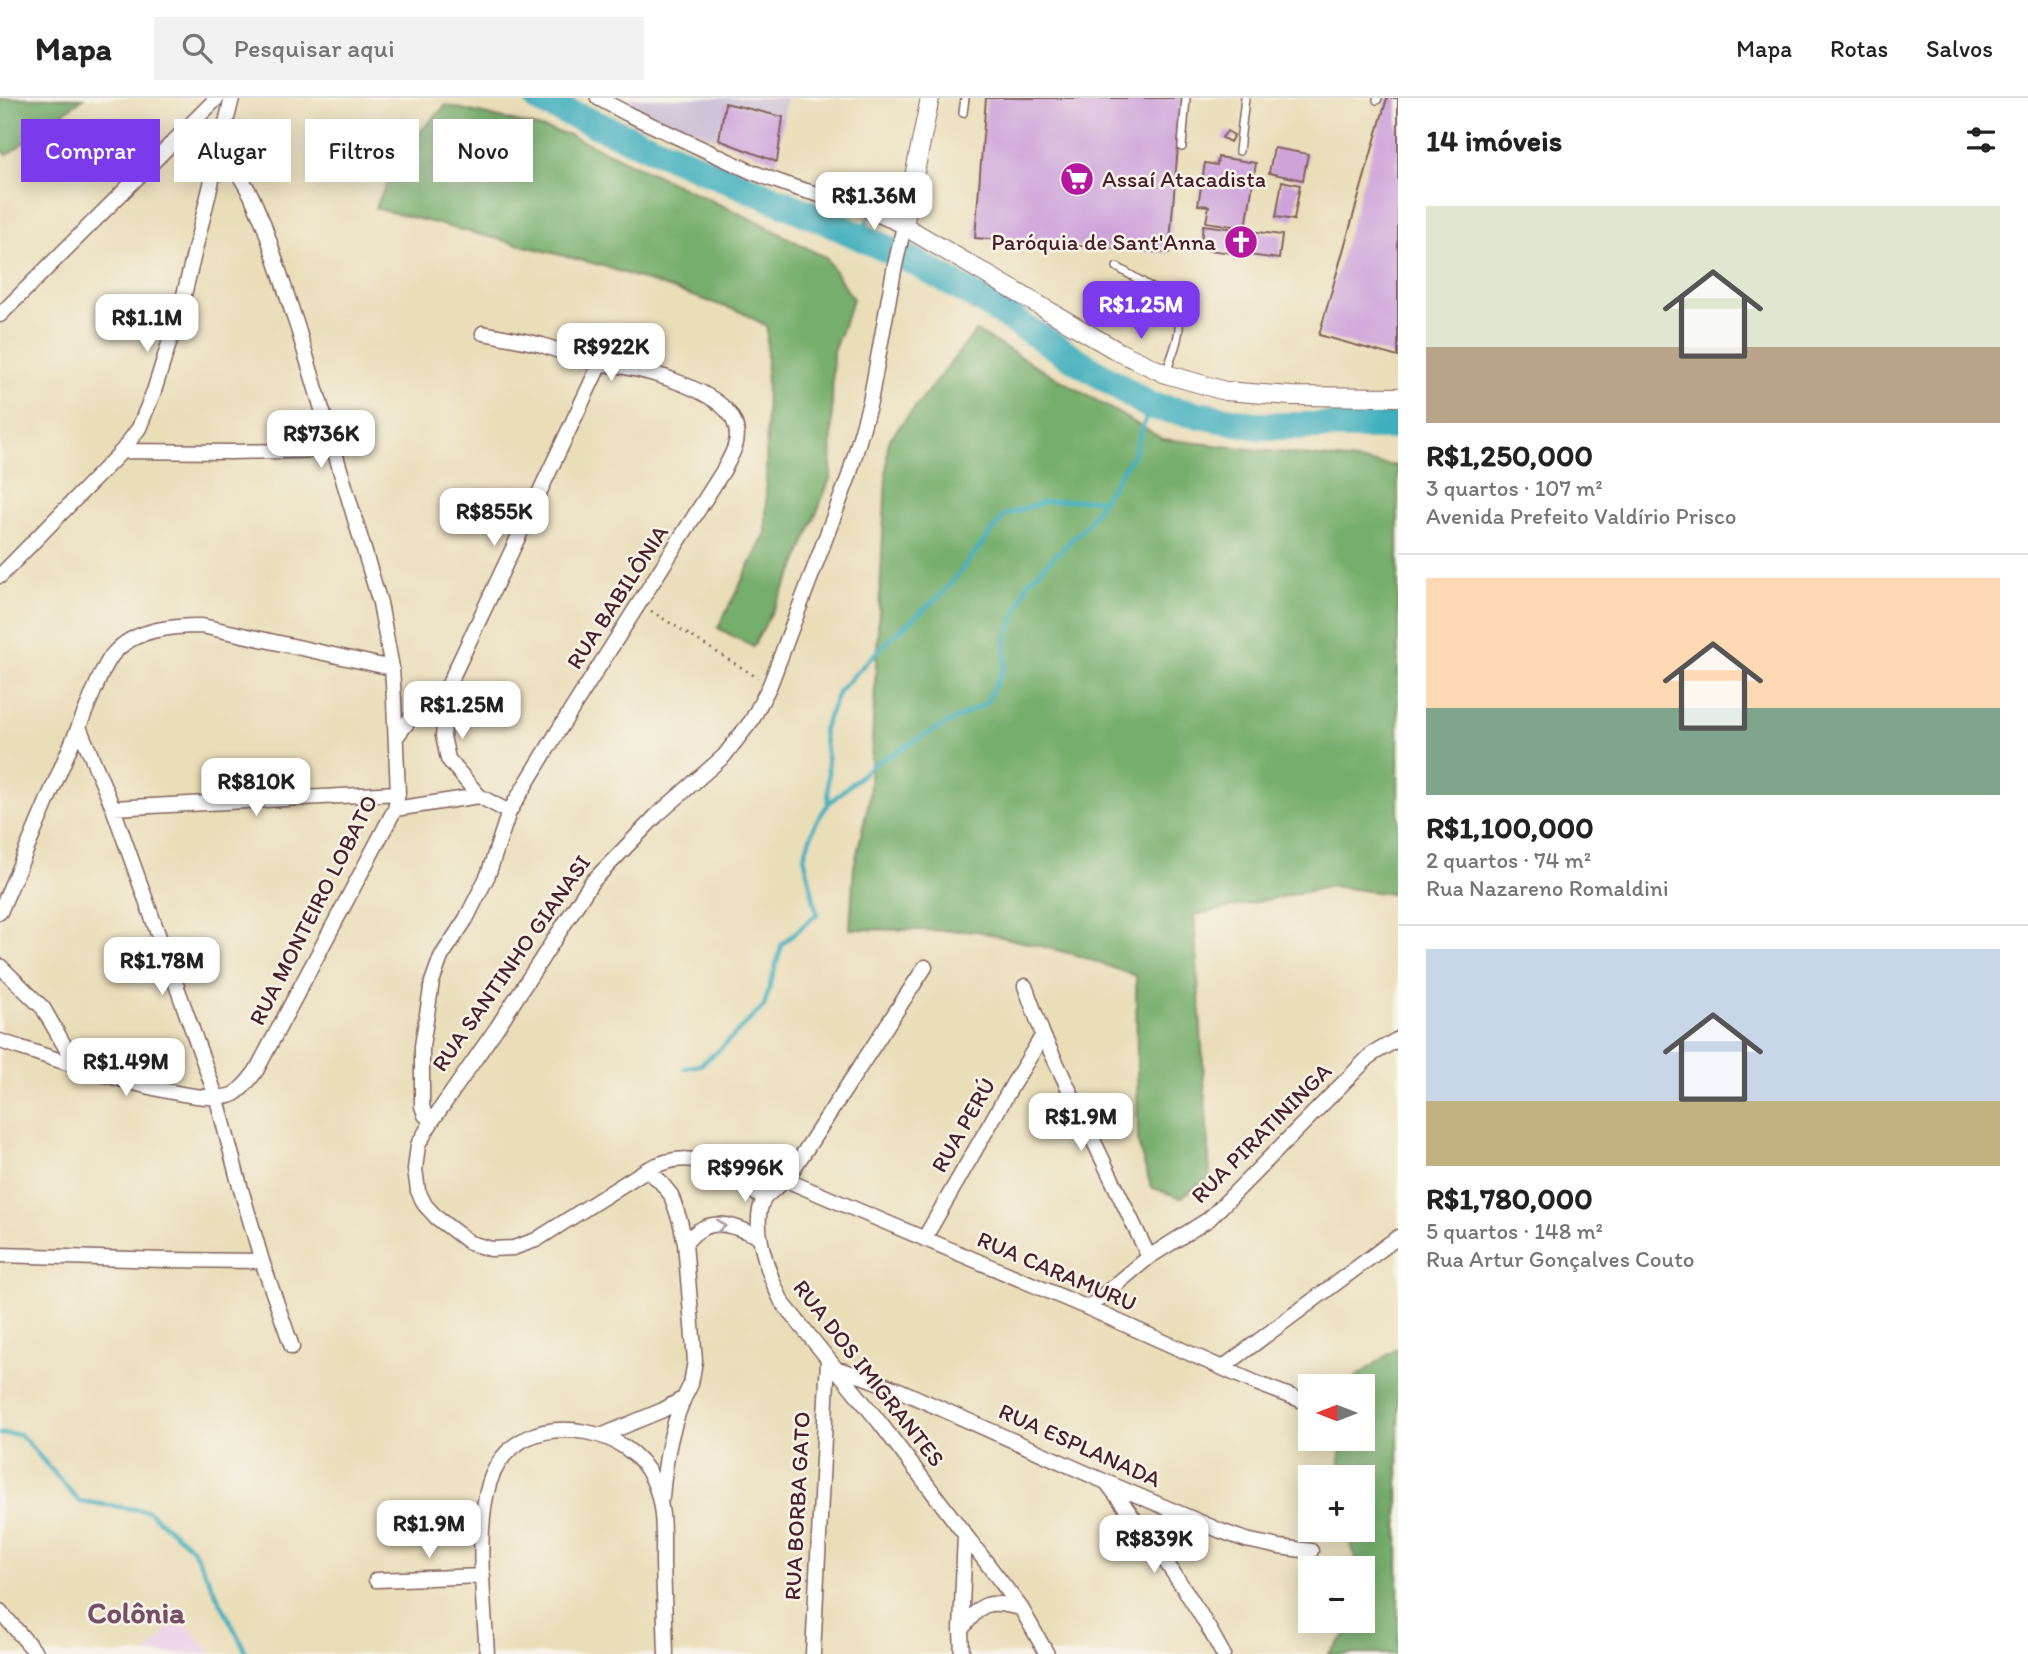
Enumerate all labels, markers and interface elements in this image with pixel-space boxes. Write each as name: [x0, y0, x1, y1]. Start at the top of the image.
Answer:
search box: [154, 17, 644, 80]
text: Mapa: [35, 29, 112, 68]
icon: search: [178, 29, 216, 67]
text: Pesquisar aqui: [234, 32, 395, 64]
text: Mapa: [1736, 34, 1792, 63]
text: Rotas: [1830, 34, 1888, 63]
text: Salvos: [1926, 34, 1993, 63]
chip: Comprar: [21, 119, 160, 182]
chip: Alugar: [174, 119, 291, 182]
chip: Filtros: [305, 119, 419, 182]
chip: Novo: [433, 119, 533, 182]
icon: filters: [1962, 121, 2000, 159]
text: 14 imóveis: [1426, 122, 1562, 159]
supermarket icon: Assaí Atacadista: [1058, 160, 1096, 198]
place label: Assaí Atacadista: [1102, 165, 1266, 193]
pin: R$1.36M: [809, 172, 939, 232]
text: R$1.36M: [831, 181, 917, 209]
church icon: Paróquia de Sant'Anna: [1222, 223, 1260, 261]
place label: Paróquia de Sant'Anna: [991, 228, 1216, 256]
icon: home: [1650, 251, 1776, 377]
pin: R$1.25M: [1076, 282, 1206, 341]
text: R$1.25M: [1099, 290, 1183, 318]
pin: R$1.1M: [90, 294, 204, 354]
text: R$1.1M: [111, 303, 183, 331]
pin: R$922K: [554, 324, 668, 383]
text: R$922K: [573, 332, 649, 360]
pin: R$736K: [264, 410, 378, 470]
text: R$736K: [283, 419, 359, 447]
text: R$1,250,000: [1426, 437, 1593, 474]
text: 3 quartos · 107 m²: [1426, 474, 1603, 502]
pin: R$855K: [437, 489, 551, 548]
text: R$855K: [456, 497, 532, 525]
text: Avenida Prefeito Valdírio Prisco: [1426, 502, 1736, 530]
street label: RUA BABILÔNIA: [560, 519, 674, 674]
icon: home: [1650, 623, 1776, 749]
pin: R$1.25M: [397, 682, 527, 741]
text: R$1.25M: [420, 690, 504, 718]
pin: R$810K: [199, 758, 313, 818]
text: R$810K: [217, 767, 295, 795]
street label: RUA MONTEIRO LOBATO: [243, 790, 383, 1030]
text: R$1,100,000: [1426, 809, 1594, 846]
text: 2 quartos · 74 m²: [1426, 846, 1591, 874]
street label: RUA SANTINHO GIANASI: [426, 849, 596, 1077]
text: Rua Nazareno Romaldini: [1426, 874, 1669, 902]
pin: R$1.78M: [97, 937, 227, 997]
text: R$1.78M: [120, 946, 204, 974]
icon: home: [1650, 994, 1776, 1120]
pin: R$1.49M: [61, 1038, 191, 1098]
text: R$1.49M: [83, 1047, 169, 1075]
street label: RUA PIRATININGA: [1185, 1057, 1337, 1209]
street label: RUA PERÚ: [925, 1073, 1001, 1177]
pin: R$1.9M: [1024, 1094, 1138, 1153]
text: R$1.9M: [1045, 1102, 1117, 1130]
pin: R$996K: [688, 1144, 802, 1204]
text: R$996K: [707, 1153, 783, 1181]
text: R$1,780,000: [1426, 1180, 1593, 1217]
text: 5 quartos · 148 m²: [1426, 1217, 1603, 1245]
one-way arrow: [716, 1218, 727, 1234]
street label: RUA CARAMURU: [973, 1225, 1141, 1317]
text: Rua Artur Gonçalves Couto: [1426, 1245, 1694, 1273]
street label: RUA DOS IMIGRANTES: [787, 1274, 951, 1472]
north arrow: [1298, 1374, 1376, 1451]
map controls: [1298, 1374, 1375, 1633]
street label: RUA ESPLANADA: [995, 1397, 1166, 1493]
street label: RUA BORBA GATO: [778, 1411, 816, 1601]
button: +: [1298, 1465, 1375, 1542]
pin: R$1.9M: [372, 1500, 486, 1560]
text: R$1.9M: [393, 1509, 465, 1537]
pin: R$839K: [1097, 1516, 1211, 1575]
text: R$839K: [1115, 1524, 1193, 1552]
button: −: [1298, 1556, 1375, 1633]
district label: Colônia: [87, 1594, 185, 1631]

